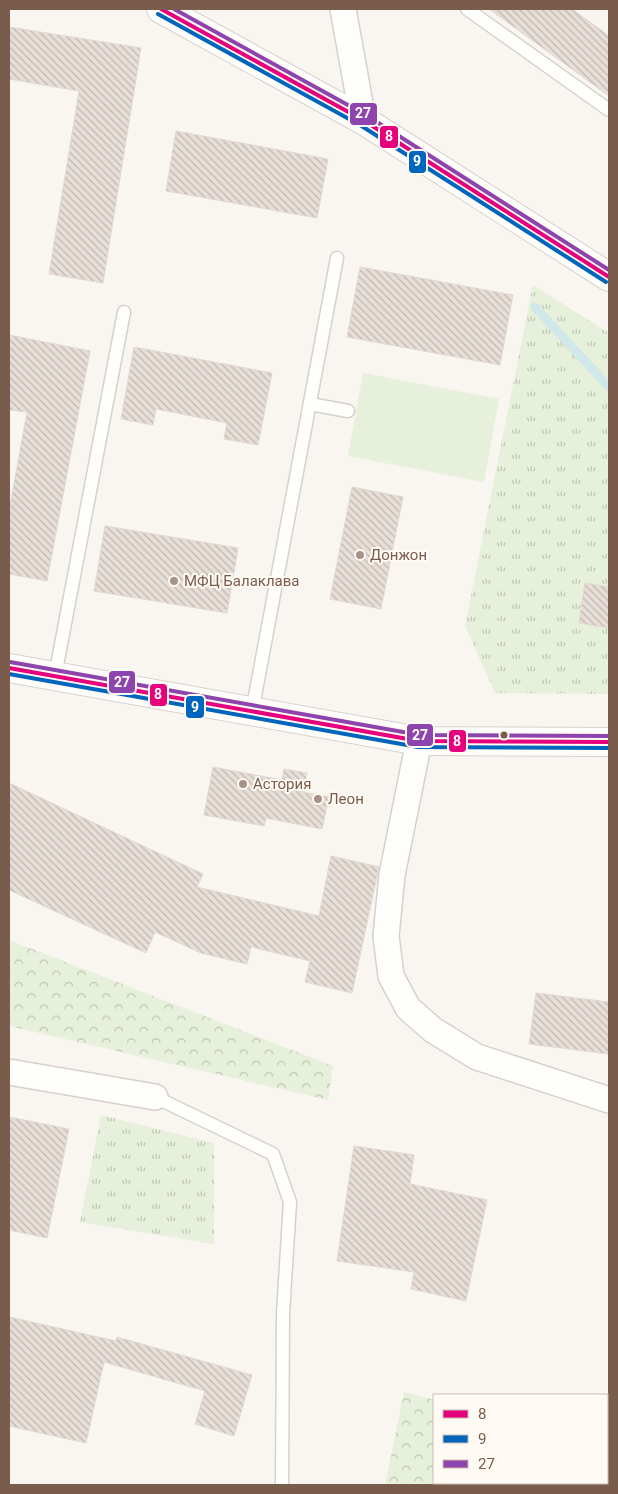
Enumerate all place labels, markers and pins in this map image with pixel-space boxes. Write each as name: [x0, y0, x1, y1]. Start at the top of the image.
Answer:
place label: Донжон: [370, 546, 427, 564]
marker: Донжон: [354, 549, 366, 561]
place label: МФЦ Балаклава: [184, 572, 300, 590]
marker: МФЦ Балаклава: [168, 575, 180, 587]
unlabelled marker: [499, 730, 509, 740]
place label: Астория: [253, 775, 311, 793]
marker: Астория: [237, 778, 249, 790]
place label: Леон: [328, 790, 364, 808]
marker: Леон: [312, 793, 324, 805]

